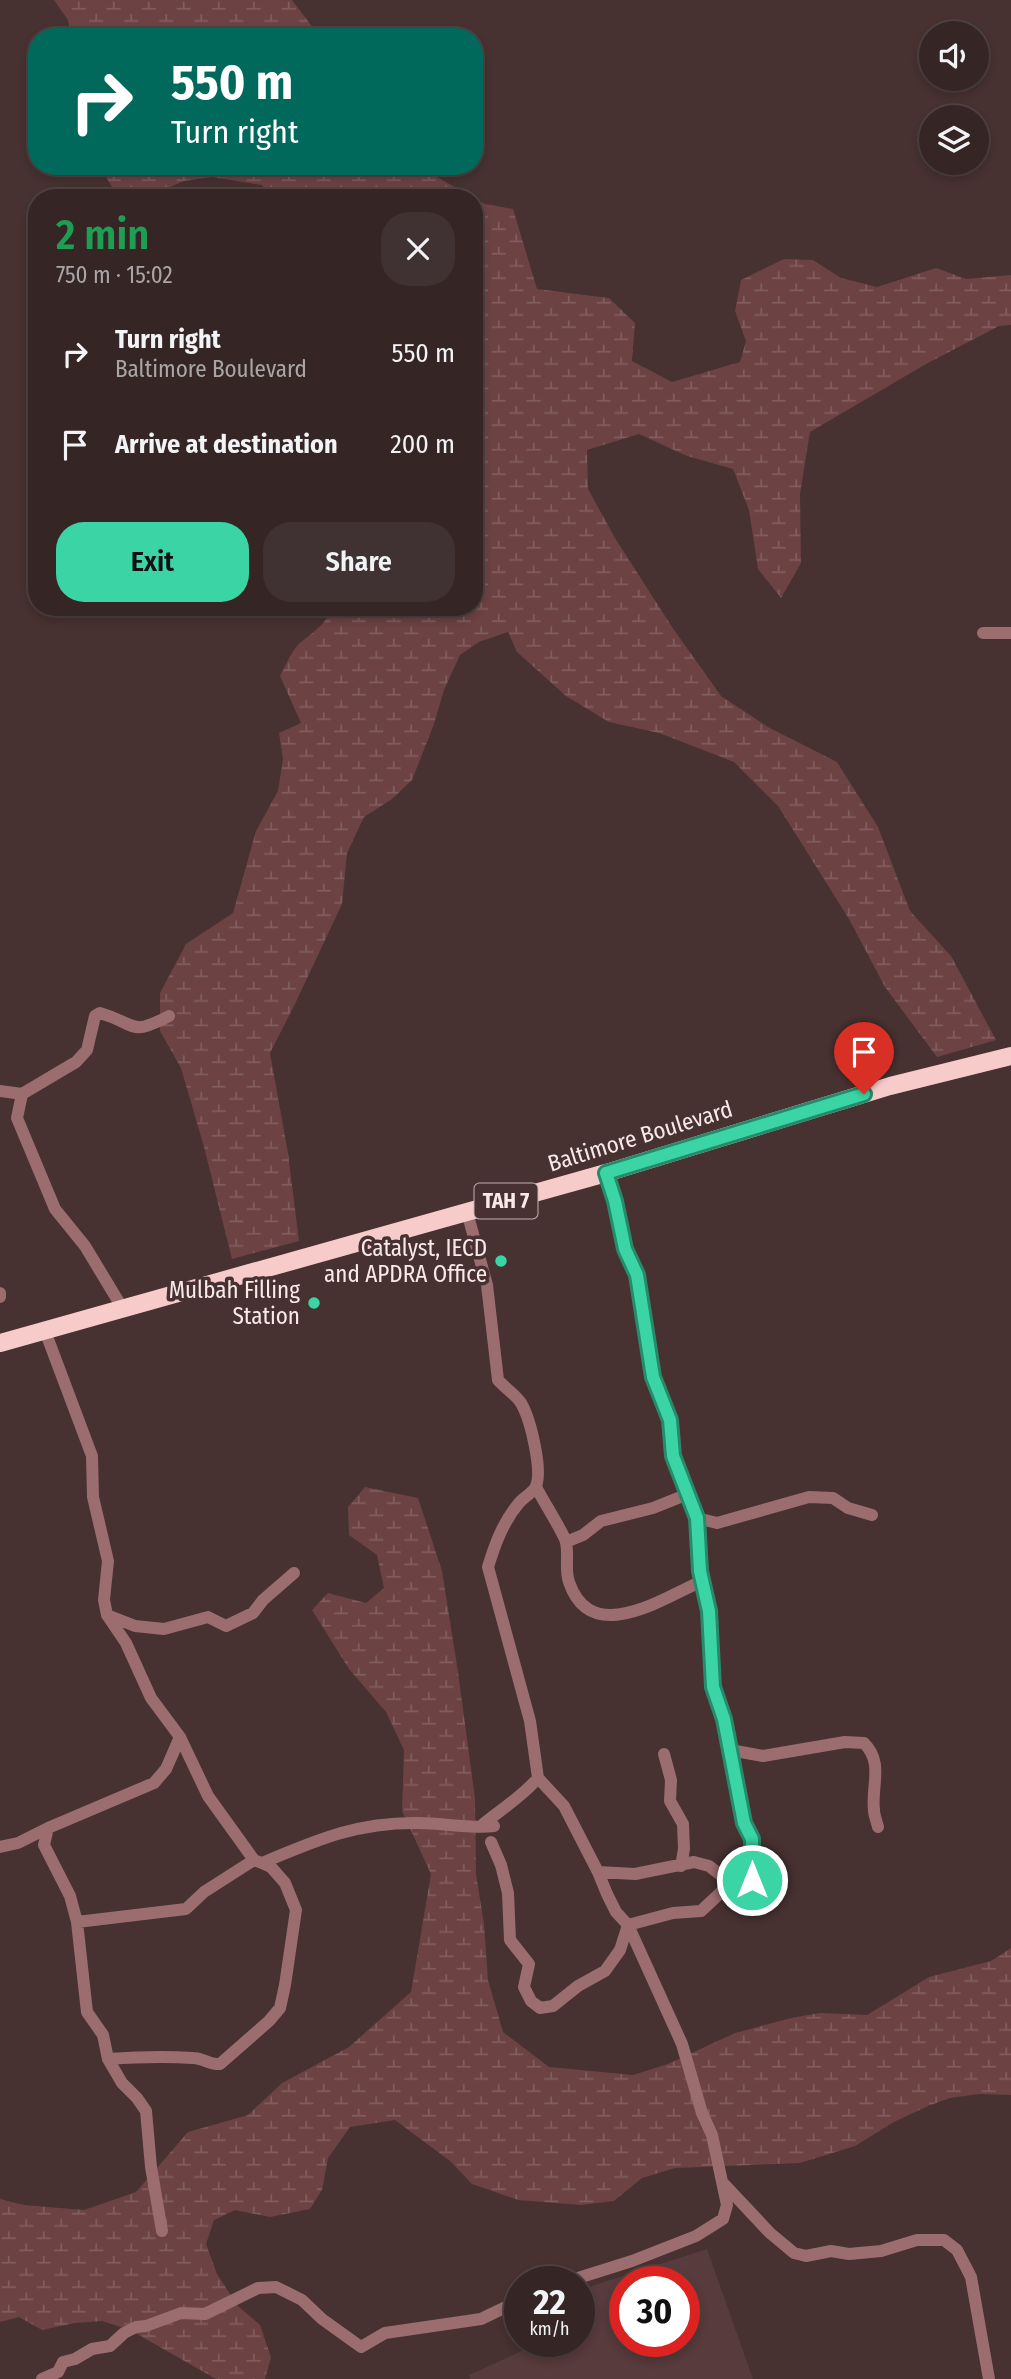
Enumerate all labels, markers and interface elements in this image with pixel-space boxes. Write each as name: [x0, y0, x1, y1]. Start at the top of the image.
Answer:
map controls: [919, 21, 989, 175]
button: sound: [919, 21, 989, 91]
text: 550 m: [171, 53, 293, 112]
icon: right: [56, 56, 147, 147]
button: layers: [919, 105, 989, 175]
text: Turn right: [171, 113, 298, 151]
text: 2 min: [56, 210, 149, 260]
button: close: [381, 212, 455, 286]
text: 750 m · 15:02: [56, 261, 173, 289]
text: Turn right: [115, 324, 221, 355]
icon: right: [56, 335, 94, 373]
text: 550 m: [392, 338, 455, 369]
text: Baltimore Boulevard: [115, 355, 307, 383]
icon: arrive: [56, 426, 94, 464]
text: Arrive at destination: [115, 429, 338, 460]
text: 200 m: [390, 429, 455, 460]
button: Exit: [56, 522, 249, 602]
button: Share: [263, 522, 455, 602]
pin: [834, 1022, 894, 1094]
icon: arrive: [845, 1033, 883, 1071]
street label: Baltimore Boulevard: [544, 1095, 736, 1177]
road number: TAH 7: [475, 1184, 538, 1218]
place label: Catalyst, IECD and APDRA Office: [324, 1234, 487, 1288]
marker: Catalyst, IECD and APDRA Office: [493, 1253, 509, 1269]
place label: Mulbah Filling Station: [169, 1276, 300, 1330]
marker: Mulbah Filling Station: [306, 1295, 322, 1311]
position arrow: [715, 1843, 789, 1917]
speed limit sign: 30: [609, 2266, 700, 2357]
text: 22: [533, 2281, 566, 2323]
text: km/h: [529, 2318, 570, 2340]

